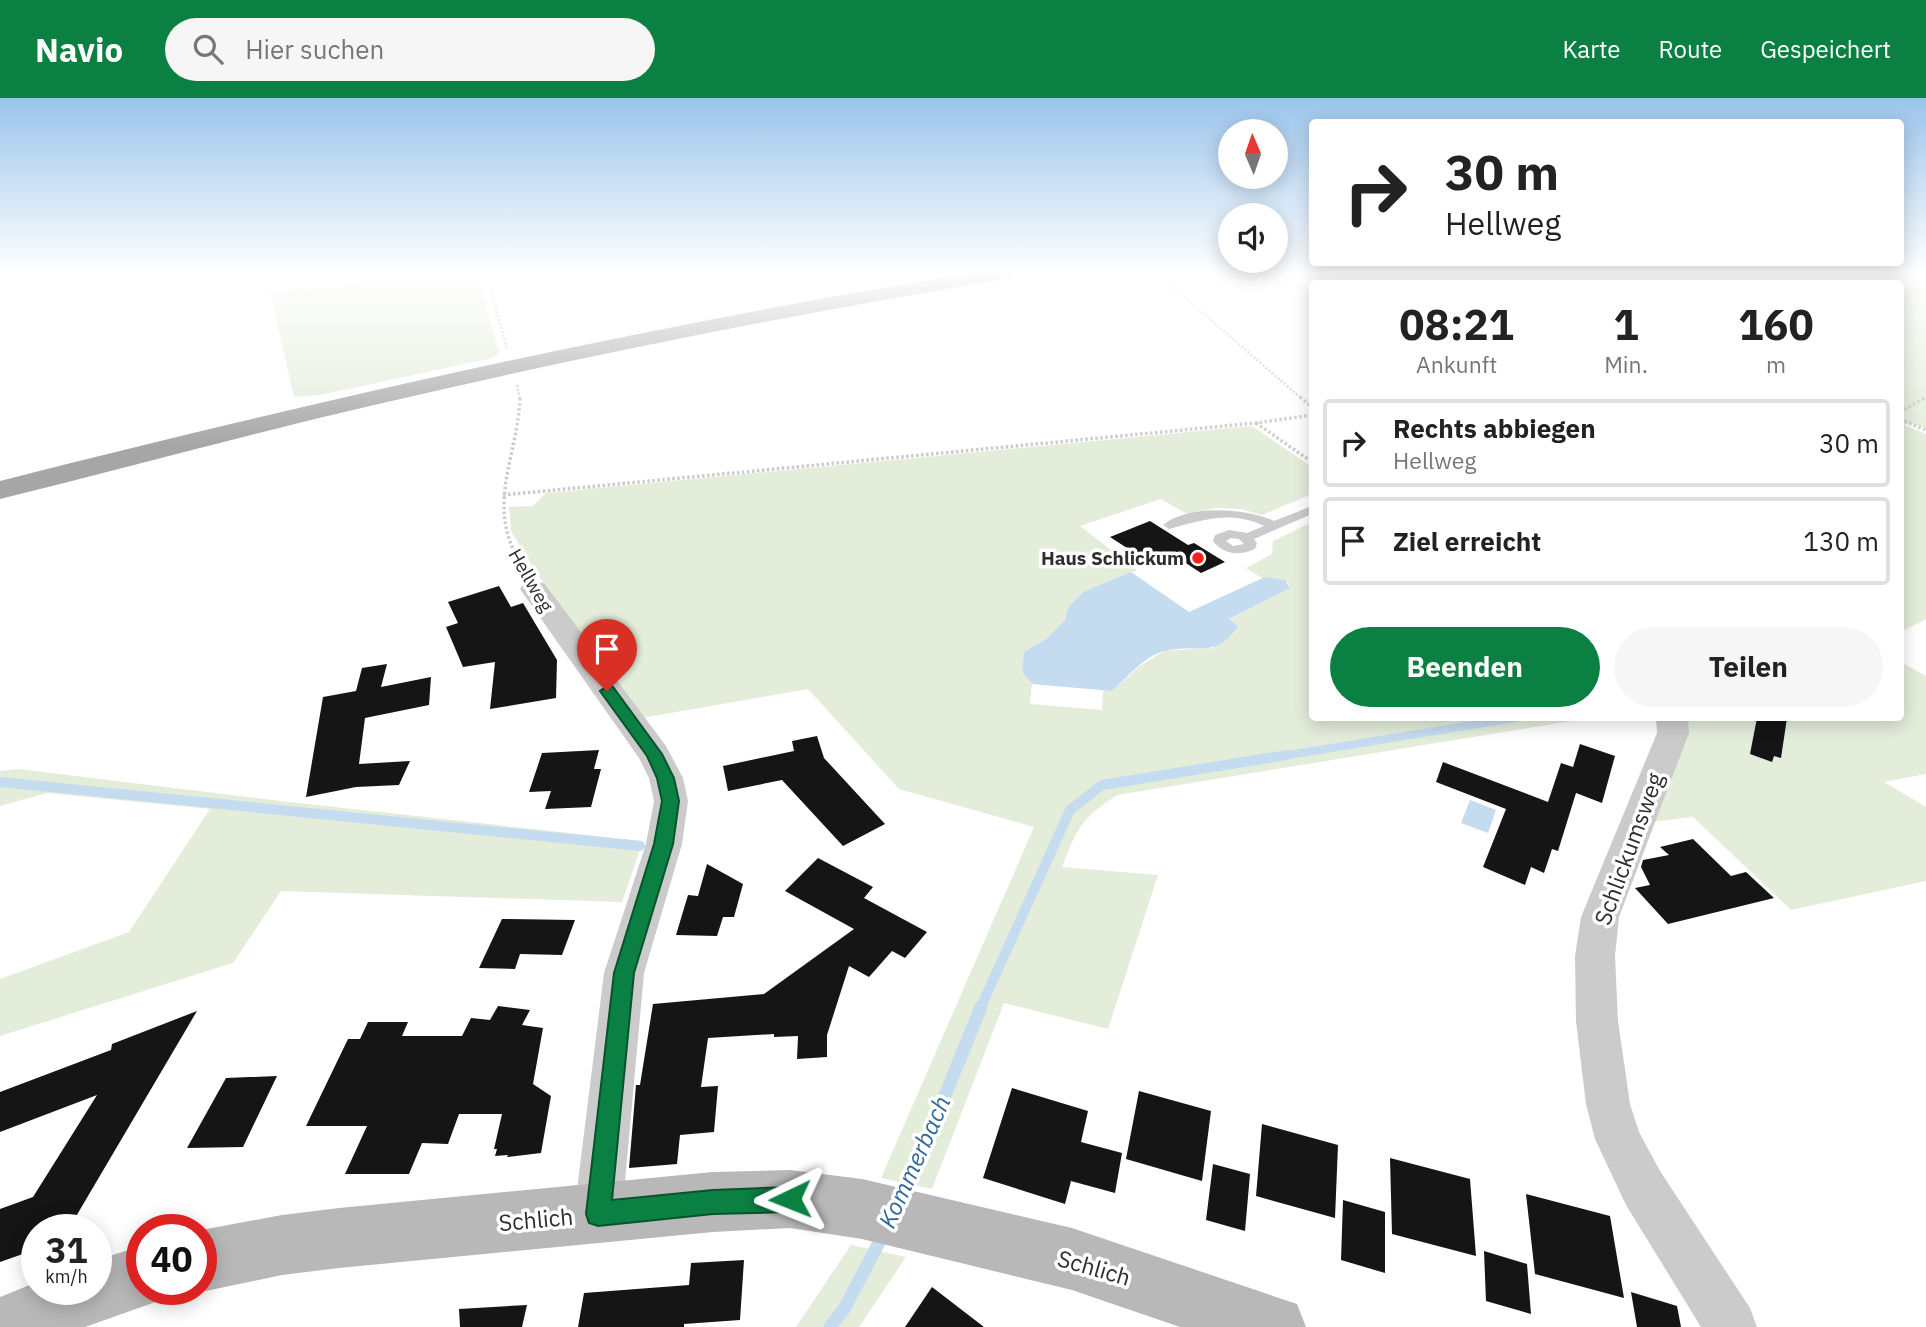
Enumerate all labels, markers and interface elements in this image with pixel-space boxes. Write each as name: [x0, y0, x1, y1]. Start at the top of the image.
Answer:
search box: [165, 18, 655, 81]
text: Navio: [35, 28, 123, 71]
icon: search: [189, 30, 227, 68]
text: Hier suchen: [245, 32, 384, 66]
text: Karte: [1562, 33, 1621, 65]
text: Route: [1659, 33, 1722, 65]
text: Gespeichert: [1760, 33, 1891, 65]
north arrow: [1218, 119, 1288, 189]
map controls: [1218, 119, 1288, 273]
text: 30 m: [1445, 140, 1559, 203]
icon: right: [1330, 147, 1421, 238]
text: Hellweg: [1445, 202, 1561, 244]
button: sound: [1218, 203, 1288, 273]
text: 08:21: [1399, 297, 1514, 352]
text: 1: [1613, 297, 1639, 352]
text: 160: [1738, 297, 1814, 352]
text: Ankunft: [1416, 349, 1497, 379]
text: Min.: [1604, 349, 1648, 379]
text: m: [1766, 349, 1786, 379]
text: Rechts abbiegen: [1393, 411, 1596, 445]
icon: right: [1334, 424, 1372, 462]
text: 30 m: [1819, 426, 1879, 460]
text: Hellweg: [1393, 445, 1477, 475]
icon: arrive: [1334, 522, 1372, 560]
text: Ziel erreicht: [1393, 524, 1541, 558]
text: 130 m: [1803, 524, 1879, 558]
street label: Hellweg: [503, 544, 559, 616]
place label: Haus Schlickum: [1041, 546, 1184, 570]
marker: Haus Schlickum: [1190, 550, 1206, 566]
pin: [577, 619, 637, 691]
button: Beenden: [1330, 627, 1600, 707]
button: Teilen: [1614, 627, 1883, 707]
icon: arrive: [588, 630, 626, 668]
street label: Schlickumsweg: [1587, 768, 1670, 929]
water label: Kommerbach: [871, 1090, 958, 1233]
position arrow: [753, 1162, 827, 1236]
street label: Schlich: [497, 1201, 574, 1237]
speed limit sign: 40: [126, 1214, 217, 1305]
text: 31: [45, 1227, 88, 1273]
street label: Schlich: [1054, 1242, 1134, 1292]
text: km/h: [45, 1265, 88, 1288]

